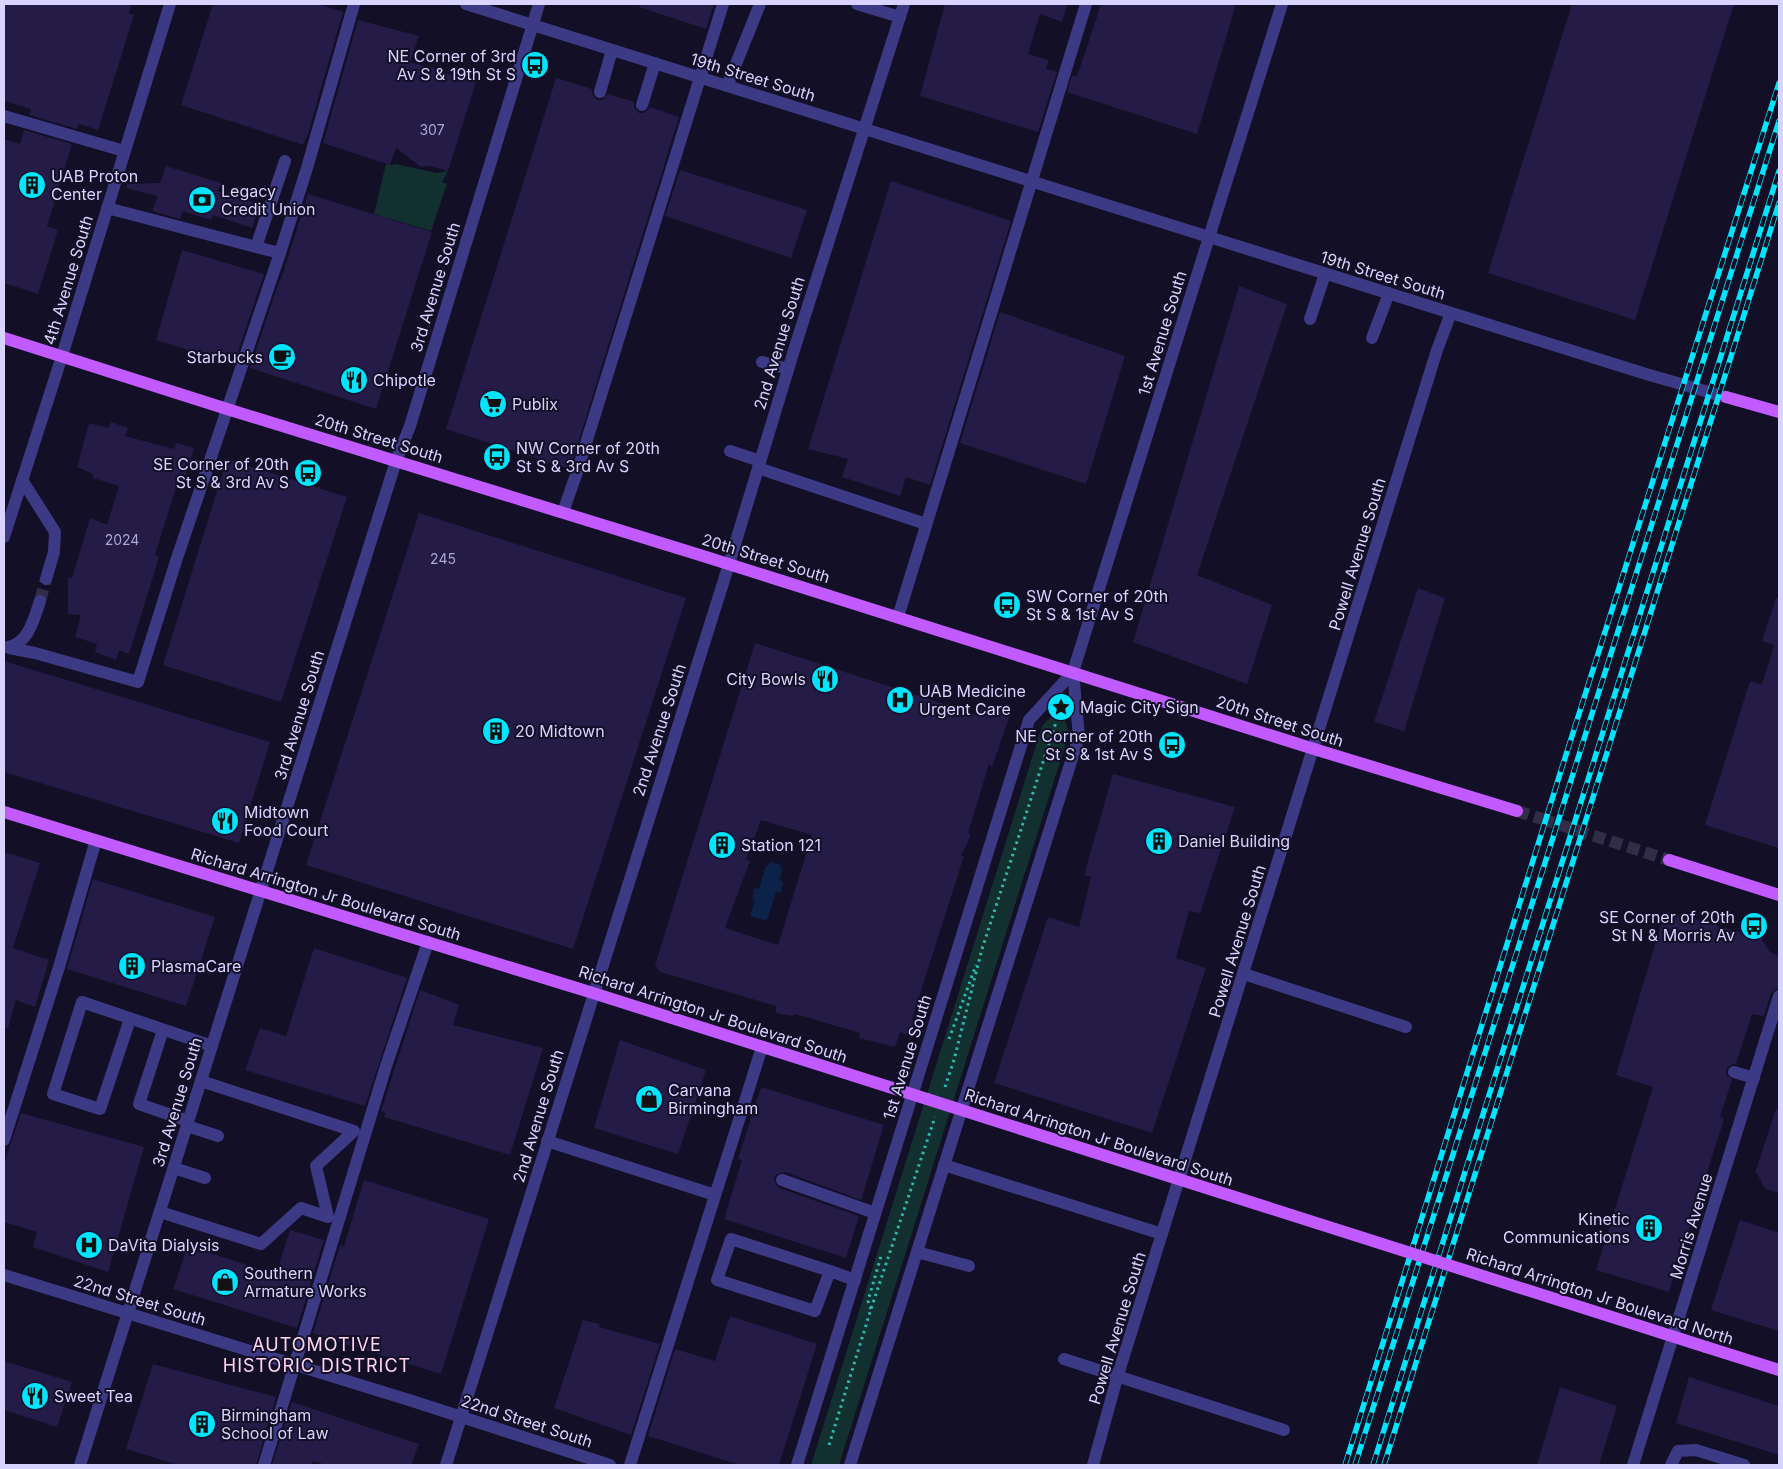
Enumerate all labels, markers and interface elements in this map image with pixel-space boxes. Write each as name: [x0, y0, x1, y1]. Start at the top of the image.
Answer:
place label: NE Corner of 3rd Av S & 19th St S: [388, 46, 516, 84]
street label: 19th Street South: [688, 49, 818, 105]
bus stop icon: NE Corner of 3rd Av S & 19th St S: [520, 50, 550, 80]
house number: 307: [419, 121, 445, 138]
place label: UAB Proton Center: [51, 166, 138, 204]
building icon: UAB Proton Center: [17, 170, 47, 200]
place label: Legacy Credit Union: [221, 181, 315, 219]
bank icon: Legacy Credit Union: [187, 185, 217, 215]
street label: 4th Avenue South: [39, 213, 97, 347]
street label: 3rd Avenue South: [406, 220, 464, 354]
street label: 19th Street South: [1318, 247, 1448, 303]
street label: 1st Avenue South: [1134, 268, 1190, 398]
street label: 2nd Avenue South: [749, 274, 809, 412]
cafe icon: Starbucks: [267, 342, 297, 372]
place label: Starbucks: [187, 347, 263, 367]
restaurant icon: Chipotle: [339, 365, 369, 395]
place label: Chipotle: [373, 370, 436, 390]
supermarket icon: Publix: [478, 389, 508, 419]
place label: Publix: [512, 394, 558, 414]
street label: 20th Street South: [313, 409, 445, 467]
place label: NW Corner of 20th St S & 3rd Av S: [516, 438, 660, 476]
bus stop icon: NW Corner of 20th St S & 3rd Av S: [482, 442, 512, 472]
place label: SE Corner of 20th St S & 3rd Av S: [153, 454, 289, 492]
bus stop icon: SE Corner of 20th St S & 3rd Av S: [293, 458, 323, 488]
street label: Powell Avenue South: [1324, 475, 1390, 633]
street label: 20th Street South: [700, 529, 832, 587]
house number: 2024: [105, 531, 139, 548]
house number: 245: [430, 550, 456, 567]
place label: SW Corner of 20th St S & 1st Av S: [1026, 586, 1168, 624]
bus stop icon: SW Corner of 20th St S & 1st Av S: [992, 590, 1022, 620]
street label: 3rd Avenue South: [270, 648, 328, 782]
street label: 2nd Avenue South: [628, 661, 690, 799]
restaurant icon: City Bowls: [810, 664, 840, 694]
place label: City Bowls: [726, 669, 806, 689]
place label: UAB Medicine Urgent Care: [919, 681, 1026, 719]
hospital icon: UAB Medicine Urgent Care: [885, 685, 915, 715]
street label: 20th Street South: [1214, 691, 1346, 751]
place icon: Magic City Sign: [1046, 692, 1076, 722]
place label: Magic City Sign: [1080, 697, 1199, 717]
building icon: 20 Midtown: [481, 716, 511, 746]
place label: 20 Midtown: [515, 721, 605, 741]
place label: NE Corner of 20th St S & 1st Av S: [1015, 726, 1153, 764]
bus stop icon: NE Corner of 20th St S & 1st Av S: [1157, 730, 1187, 760]
place label: Midtown Food Court: [244, 802, 329, 840]
restaurant icon: Midtown Food Court: [210, 806, 240, 836]
building icon: Daniel Building: [1144, 826, 1174, 856]
building icon: Station 121: [707, 830, 737, 860]
place label: Daniel Building: [1178, 831, 1290, 851]
place label: Station 121: [741, 835, 821, 855]
street label: Richard Arrington Jr Boulevard South: [189, 843, 463, 945]
street label: Powell Avenue South: [1204, 862, 1270, 1020]
place label: SE Corner of 20th St N & Morris Av: [1599, 907, 1735, 945]
bus stop icon: SE Corner of 20th St N & Morris Av: [1739, 911, 1769, 941]
building icon: PlasmaCare: [117, 951, 147, 981]
place label: PlasmaCare: [151, 956, 241, 976]
street label: Richard Arrington Jr Boulevard South: [576, 961, 850, 1067]
street label: 1st Avenue South: [879, 992, 935, 1122]
street label: 3rd Avenue South: [148, 1035, 206, 1169]
street label: 2nd Avenue South: [508, 1047, 568, 1185]
place label: Carvana Birmingham: [668, 1080, 758, 1118]
shop icon: Carvana Birmingham: [634, 1084, 664, 1114]
street label: Richard Arrington Jr Boulevard South: [962, 1084, 1236, 1190]
street label: Morris Avenue: [1665, 1171, 1717, 1281]
place label: Kinetic Communications: [1503, 1209, 1630, 1247]
building icon: Kinetic Communications: [1634, 1213, 1664, 1243]
hospital icon: DaVita Dialysis: [74, 1230, 104, 1260]
place label: DaVita Dialysis: [108, 1235, 220, 1255]
street label: Richard Arrington Jr Boulevard North: [1464, 1243, 1736, 1349]
street label: Powell Avenue South: [1084, 1249, 1150, 1407]
place label: Southern Armature Works: [244, 1263, 367, 1301]
shop icon: Southern Armature Works: [210, 1267, 240, 1297]
street label: 22nd Street South: [72, 1270, 208, 1330]
district label: AUTOMOTIVE HISTORIC DISTRICT: [223, 1334, 411, 1376]
restaurant icon: Sweet Tea: [20, 1381, 50, 1411]
place label: Sweet Tea: [54, 1386, 133, 1406]
street label: 22nd Street South: [459, 1390, 595, 1452]
place label: Birmingham School of Law: [221, 1405, 329, 1443]
building icon: Birmingham School of Law: [187, 1409, 217, 1439]

